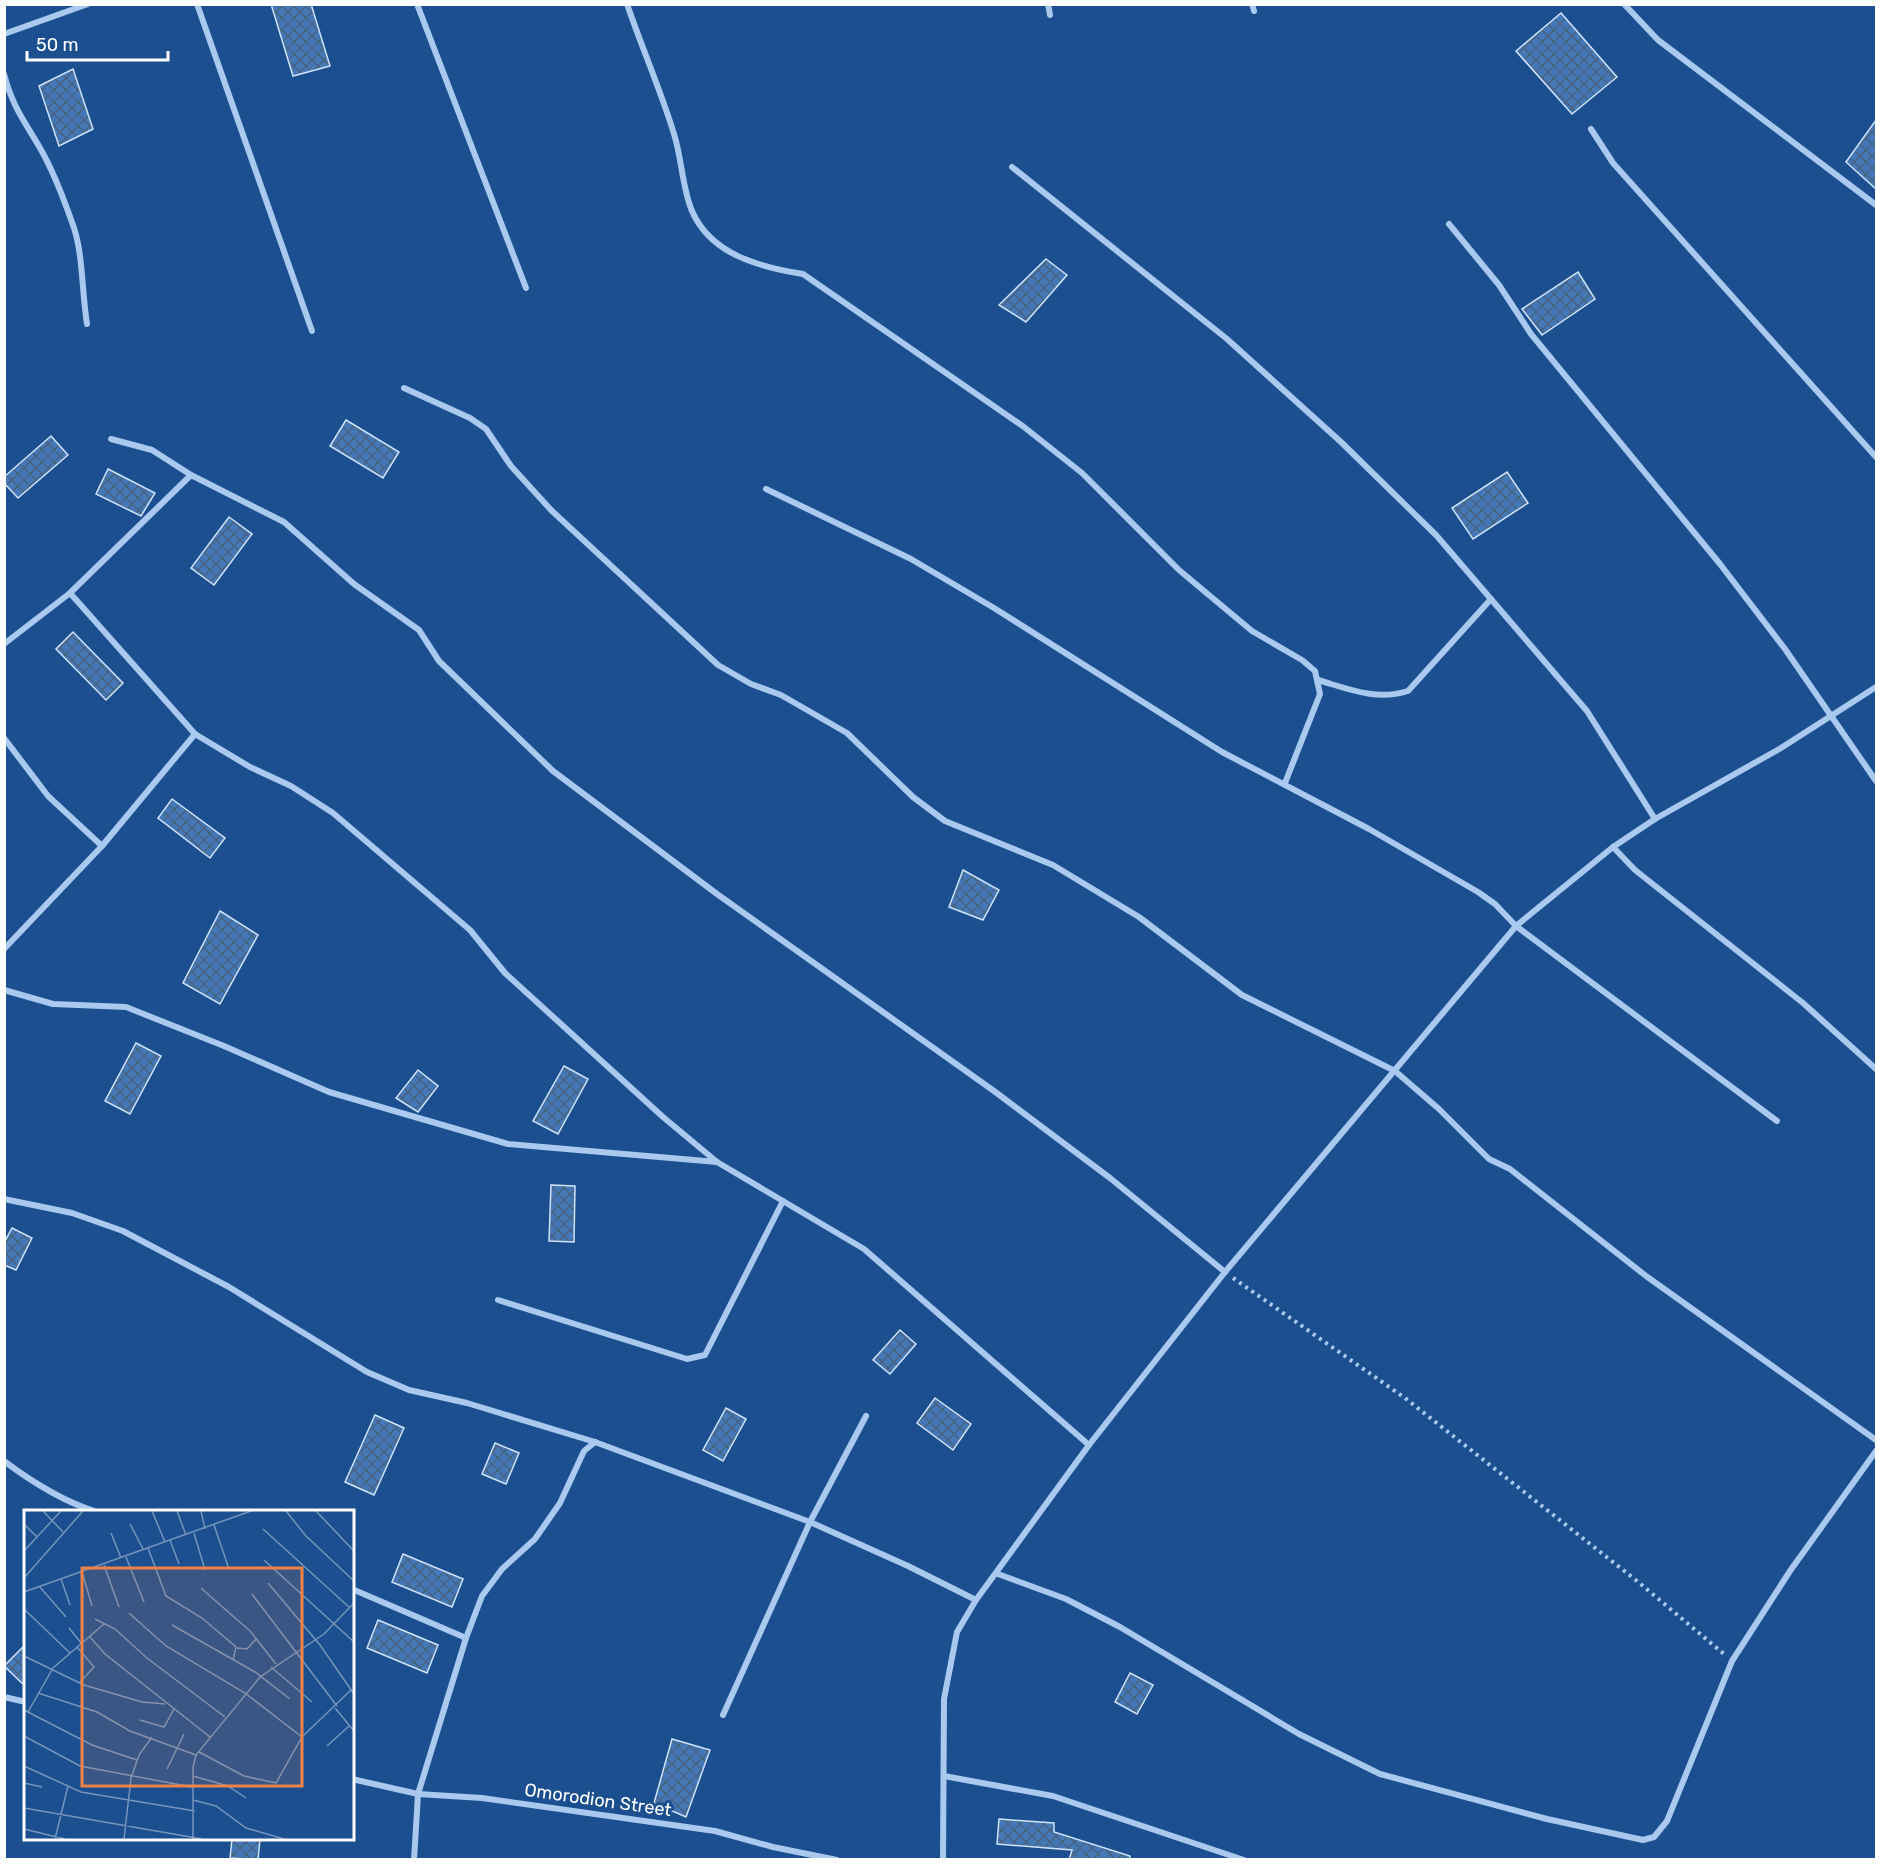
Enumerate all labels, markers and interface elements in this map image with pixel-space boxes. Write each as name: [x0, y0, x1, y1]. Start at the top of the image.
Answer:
scale bar: [27, 24, 168, 62]
text: 50 m: [36, 34, 79, 56]
inset map: [24, 1510, 354, 1840]
street label: Omorodion Street: [523, 1779, 673, 1821]

